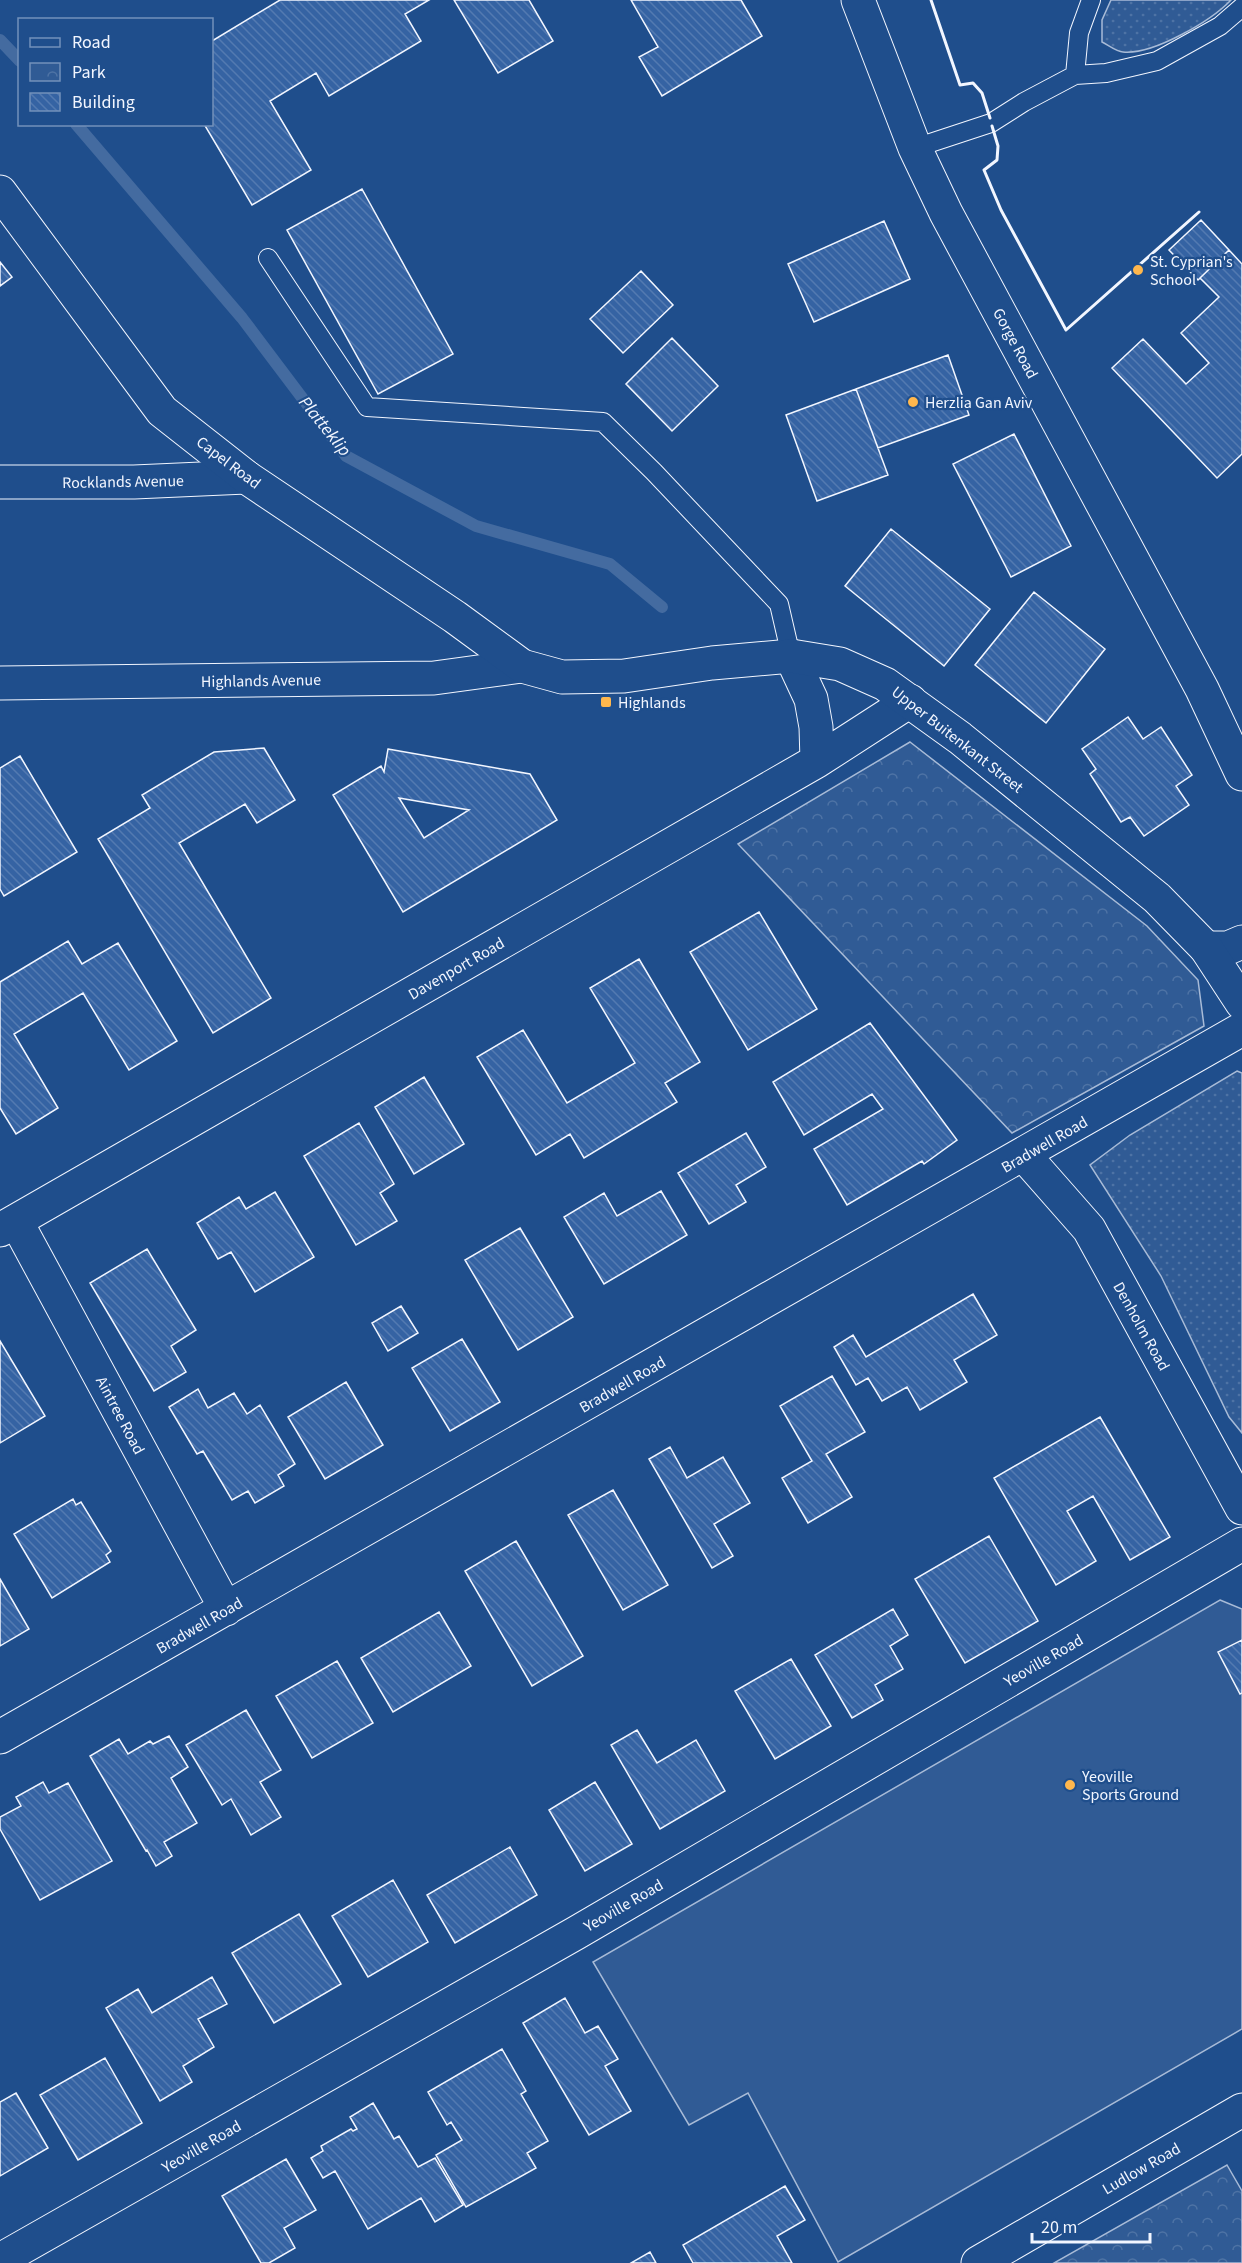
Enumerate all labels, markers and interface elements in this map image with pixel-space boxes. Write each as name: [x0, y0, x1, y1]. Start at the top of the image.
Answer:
legend: [18, 18, 213, 126]
text: Road: [72, 30, 111, 55]
text: Park: [72, 60, 106, 85]
text: Building: [72, 90, 135, 115]
place label: St. Cyprian's School: [1150, 251, 1233, 291]
marker: St. Cyprian's School: [1131, 263, 1145, 277]
street label: Gorge Road: [987, 304, 1043, 383]
water label: Platteklip: [293, 391, 357, 462]
place label: Herzlia Gan Aviv: [925, 392, 1033, 414]
marker: Herzlia Gan Aviv: [906, 395, 920, 409]
street label: Capel Road: [192, 431, 265, 494]
street label: Rocklands Avenue: [62, 470, 184, 494]
street label: Highlands Avenue: [201, 669, 321, 693]
street label: Upper Buitenkant Street: [887, 681, 1028, 799]
place label: Highlands: [618, 692, 686, 714]
marker: Highlands: [599, 695, 613, 709]
street label: Davenport Road: [404, 932, 509, 1005]
street label: Bradwell Road: [997, 1111, 1092, 1179]
street label: Denholm Road: [1108, 1278, 1175, 1375]
street label: Bradwell Road: [575, 1351, 670, 1419]
street label: Aintree Road: [90, 1373, 150, 1458]
street label: Bradwell Road: [152, 1592, 247, 1660]
street label: Yeoville Road: [999, 1629, 1087, 1693]
place label: Yeoville Sports Ground: [1081, 1766, 1179, 1806]
marker: Yeoville Sports Ground: [1063, 1778, 1077, 1792]
street label: Yeoville Road: [579, 1874, 667, 1938]
street label: Yeoville Road: [157, 2115, 245, 2179]
street label: Ludlow Road: [1098, 2138, 1185, 2200]
scale bar: [1032, 2206, 1150, 2244]
text: 20 m: [1041, 2215, 1077, 2240]

